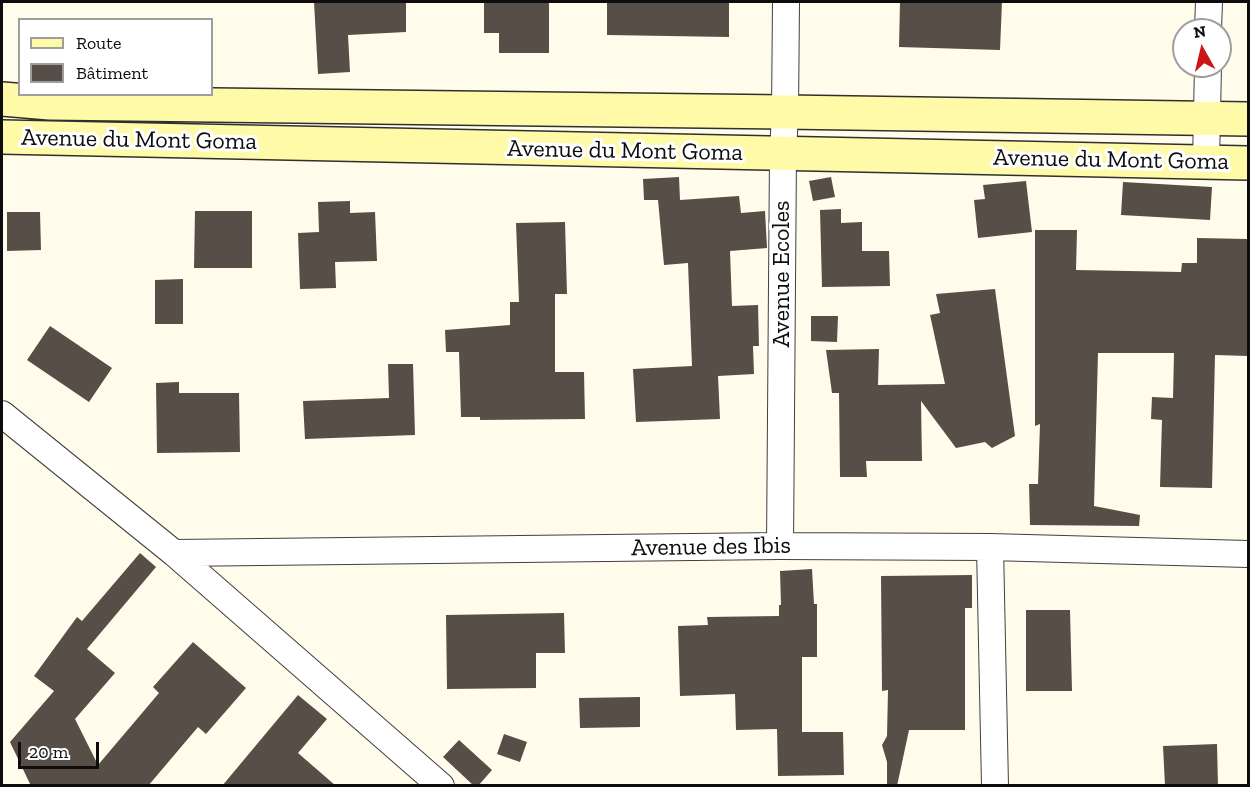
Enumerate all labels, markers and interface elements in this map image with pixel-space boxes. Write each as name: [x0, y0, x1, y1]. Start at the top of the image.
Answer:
legend: [18, 18, 213, 96]
north arrow: [1172, 18, 1232, 78]
text: N: [1192, 21, 1207, 42]
text: Route: [76, 32, 121, 54]
text: Bâtiment: [76, 62, 148, 84]
street label: Avenue du Mont Goma: [21, 124, 257, 156]
street label: Avenue du Mont Goma: [507, 135, 743, 167]
street label: Avenue du Mont Goma: [993, 144, 1229, 176]
street label: Avenue Ecoles: [768, 200, 796, 348]
street label: Avenue des Ibis: [631, 531, 791, 563]
scale bar: [21, 730, 102, 768]
text: 20 m: [29, 741, 68, 763]

